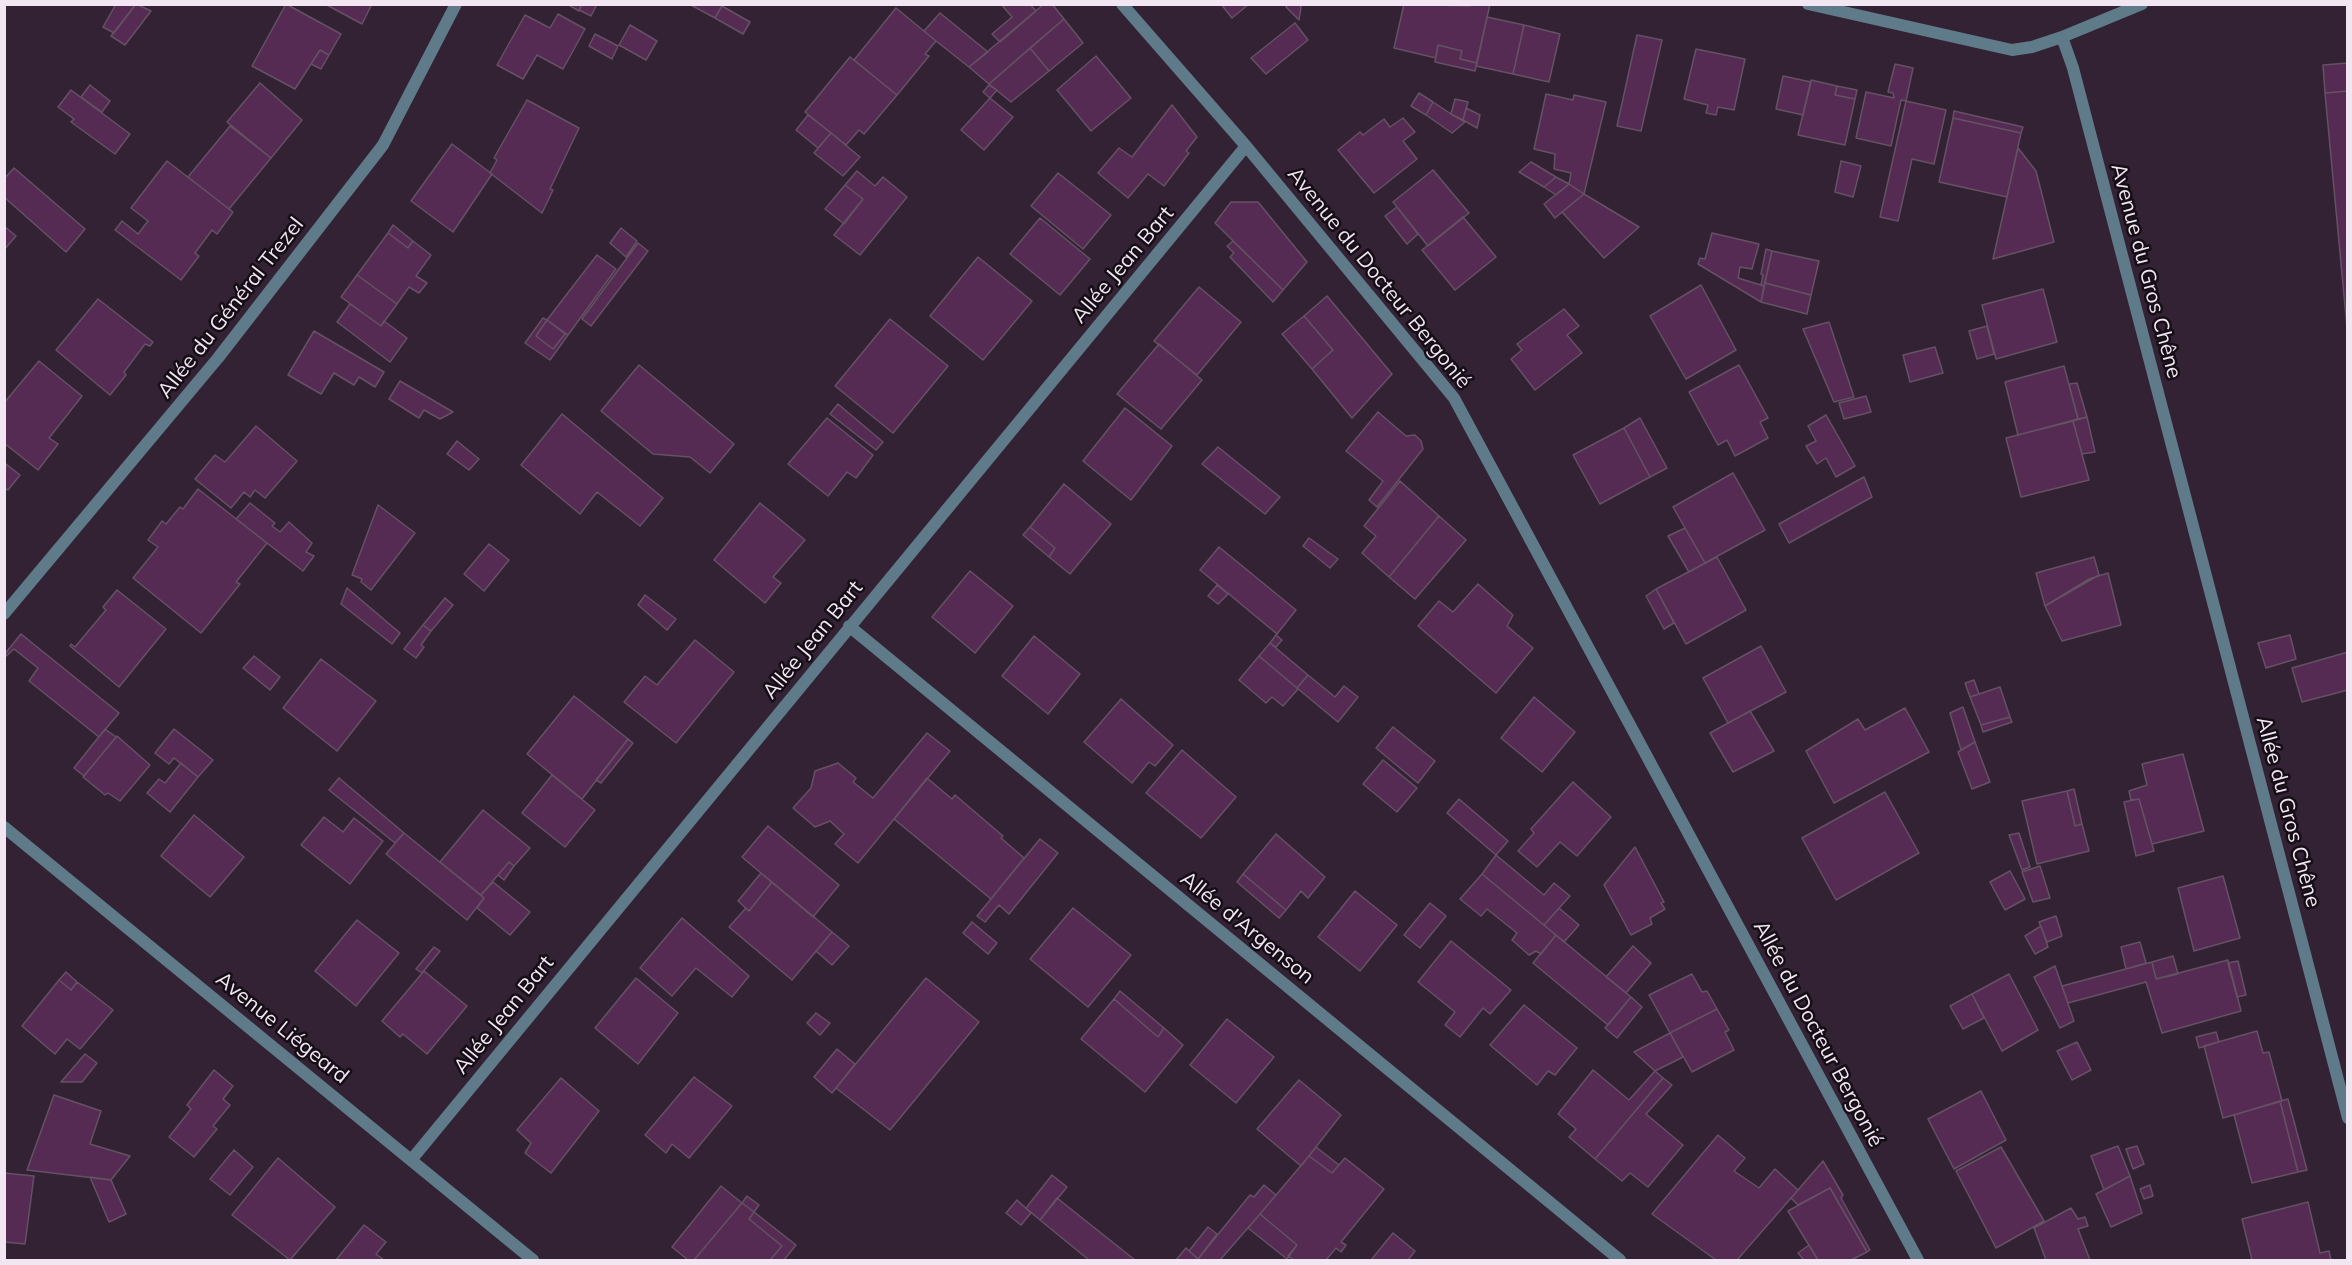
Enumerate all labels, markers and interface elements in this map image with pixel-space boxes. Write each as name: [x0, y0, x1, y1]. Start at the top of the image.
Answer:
street label: Avenue du Gros Chêne: [2105, 161, 2187, 381]
street label: Avenue du Docteur Bergonié: [1282, 162, 1476, 394]
street label: Allée Jean Bart: [1067, 201, 1179, 329]
street label: Allée du Général Trezel: [153, 213, 309, 403]
street label: Allée Jean Bart: [758, 576, 868, 704]
street label: Allée du Gros Chêne: [2250, 714, 2326, 910]
street label: Allée d'Argenson: [1175, 866, 1319, 990]
street label: Allée du Docteur Bergonié: [1748, 917, 1888, 1151]
street label: Allée Jean Bart: [449, 951, 559, 1079]
street label: Avenue Liégeard: [211, 967, 353, 1089]

